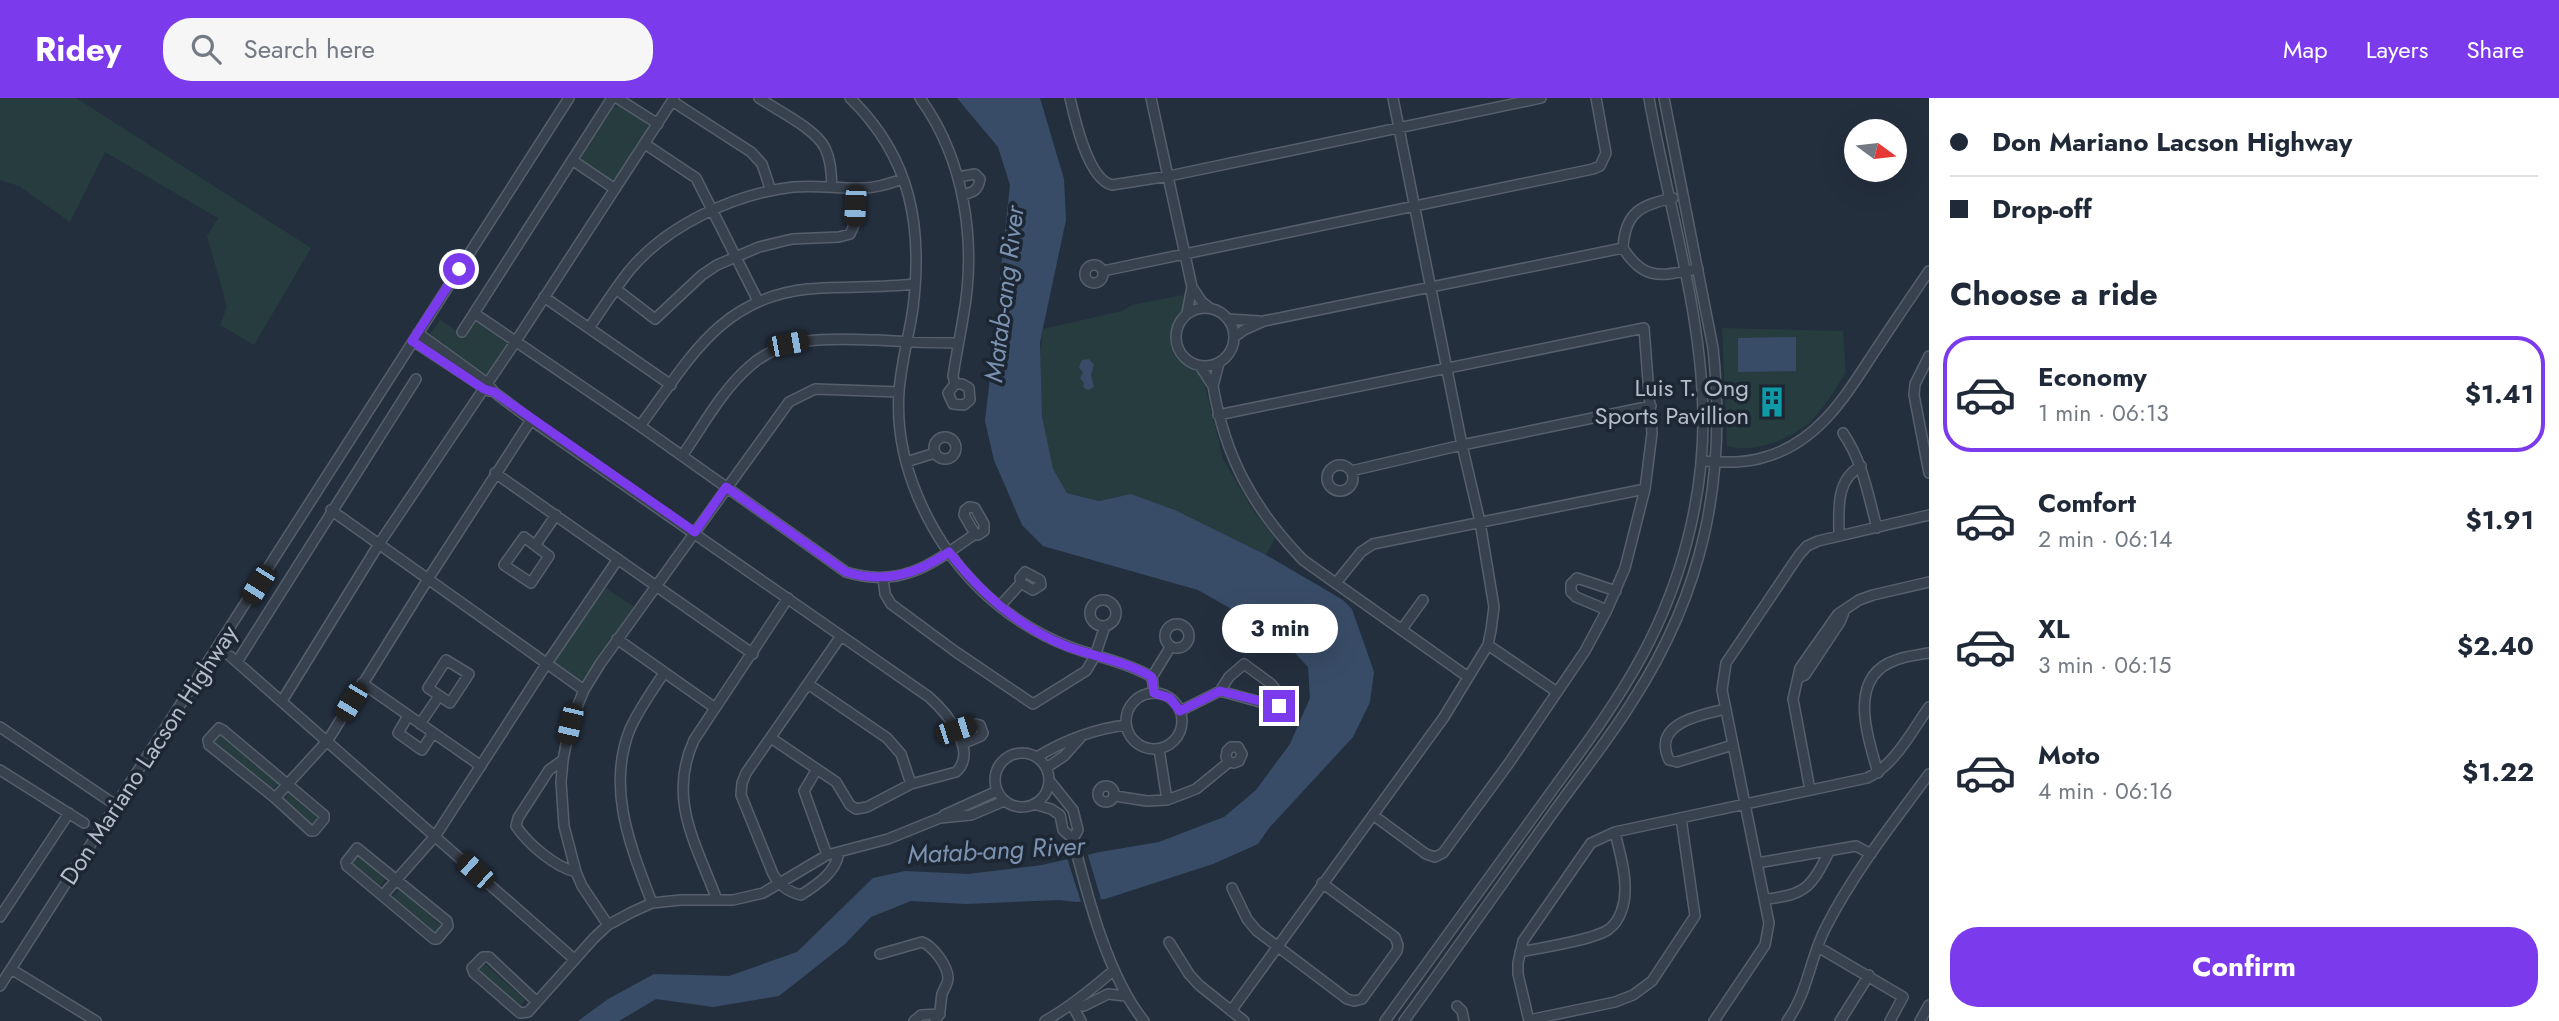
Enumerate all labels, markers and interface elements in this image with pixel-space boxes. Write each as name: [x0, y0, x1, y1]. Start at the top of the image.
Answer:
search box: [163, 18, 653, 81]
text: Ridey: [35, 26, 121, 73]
icon: search: [187, 30, 225, 68]
text: Search here: [243, 30, 375, 68]
text: Map: [2283, 32, 2328, 67]
text: Layers: [2366, 32, 2428, 67]
text: Share: [2466, 32, 2524, 67]
north arrow: [1844, 119, 1908, 182]
map controls: [1844, 119, 1907, 182]
text: Don Mariano Lacson Highway: [1992, 123, 2352, 161]
car: [844, 184, 867, 228]
text: Drop-off: [1992, 190, 2092, 228]
water label: Matab-ang River: [974, 202, 1034, 385]
route start: [443, 253, 475, 285]
text: Choose a ride: [1950, 271, 2158, 317]
car: [766, 330, 811, 358]
text: Economy: [2038, 358, 2147, 396]
icon: car: [1954, 363, 2017, 426]
place label: Luis T. Ong Sports Pavillion: [1595, 370, 1749, 433]
text: $1.41: [2465, 375, 2534, 413]
building icon: Luis T. Ong Sports Pavillion: [1755, 385, 1789, 419]
text: 1 min · 06:13: [2038, 396, 2169, 430]
text: Comfort: [2038, 484, 2136, 522]
icon: car: [1954, 489, 2017, 552]
text: $1.91: [2466, 501, 2534, 539]
text: 2 min · 06:14: [2038, 522, 2172, 556]
car: [238, 562, 279, 608]
callout: 3 min: [1221, 604, 1337, 654]
text: XL: [2038, 610, 2070, 648]
text: 3 min: [1250, 611, 1310, 645]
icon: car: [1954, 615, 2017, 678]
street label: Don Mariano Lacson Highway: [51, 618, 246, 891]
text: $2.40: [2457, 627, 2534, 665]
text: 3 min · 06:15: [2038, 648, 2171, 682]
car: [332, 679, 371, 725]
route end: [1263, 690, 1295, 722]
car: [556, 701, 585, 747]
car: [933, 714, 980, 746]
text: Moto: [2038, 736, 2100, 774]
icon: car: [1954, 741, 2017, 804]
text: $1.22: [2462, 753, 2534, 791]
text: 4 min · 06:16: [2038, 774, 2173, 808]
water label: Matab-ang River: [906, 826, 1087, 874]
car: [453, 849, 498, 893]
button: Confirm: [1950, 927, 2538, 1007]

